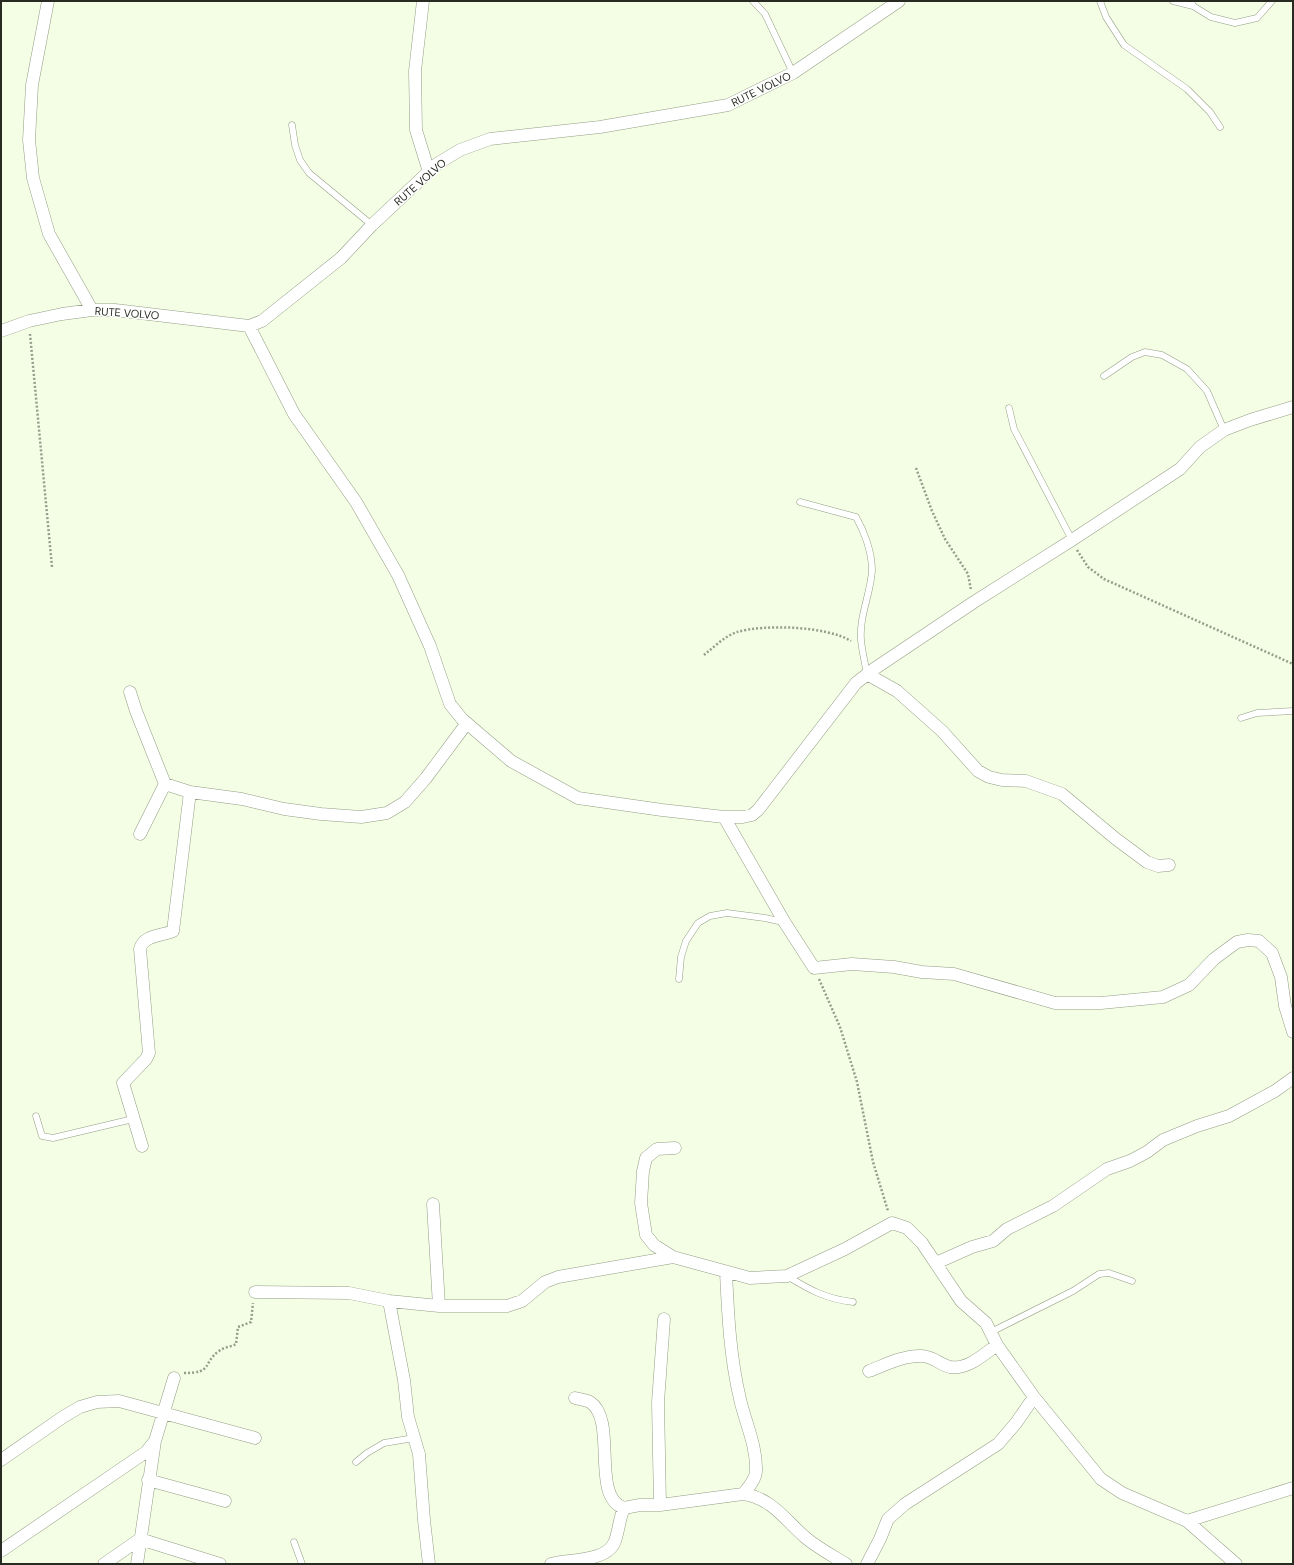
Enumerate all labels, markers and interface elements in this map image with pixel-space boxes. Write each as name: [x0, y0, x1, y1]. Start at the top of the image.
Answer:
street label: RUTE VOLVO: [729, 69, 793, 109]
street label: RUTE VOLVO: [391, 155, 449, 209]
street label: RUTE VOLVO: [94, 304, 160, 322]

